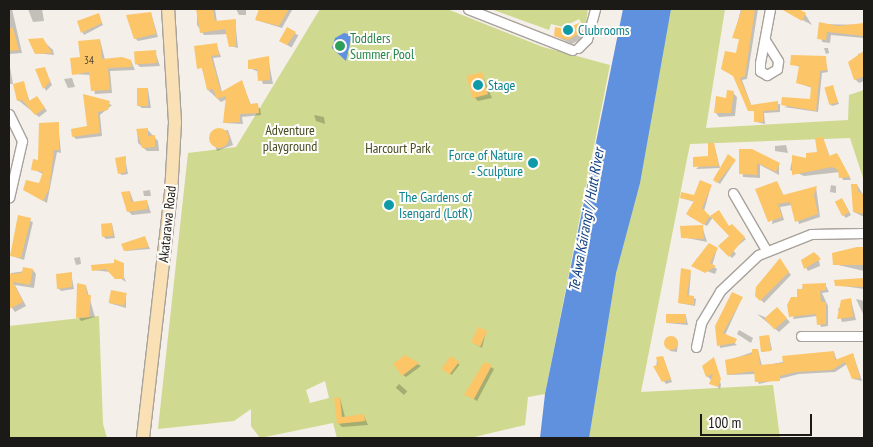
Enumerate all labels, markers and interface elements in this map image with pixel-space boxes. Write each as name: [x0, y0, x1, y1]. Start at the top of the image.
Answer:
place label: Clubrooms: [578, 22, 630, 38]
marker: Clubrooms: [562, 24, 574, 36]
place label: Toddlers Summer Pool: [350, 30, 414, 62]
marker: Toddlers Summer Pool: [334, 40, 346, 52]
house number: 34: [84, 53, 94, 67]
place label: Stage: [488, 77, 515, 93]
marker: Stage: [472, 79, 484, 91]
park label: Adventure playground: [263, 122, 317, 154]
park label: Harcourt Park: [365, 140, 431, 156]
place label: Force of Nature - Sculpture: [449, 147, 523, 180]
water label: Te Awa Kairangi / Hutt River: [565, 147, 607, 293]
marker: Force of Nature - Sculpture: [527, 157, 539, 169]
street label: Akatarawa Road: [155, 185, 179, 263]
place label: The Gardens of Isengard (LotR): [399, 189, 472, 222]
marker: The Gardens of Isengard (LotR): [383, 199, 395, 211]
scale bar: [703, 404, 816, 436]
text: 100 m: [708, 413, 741, 432]

